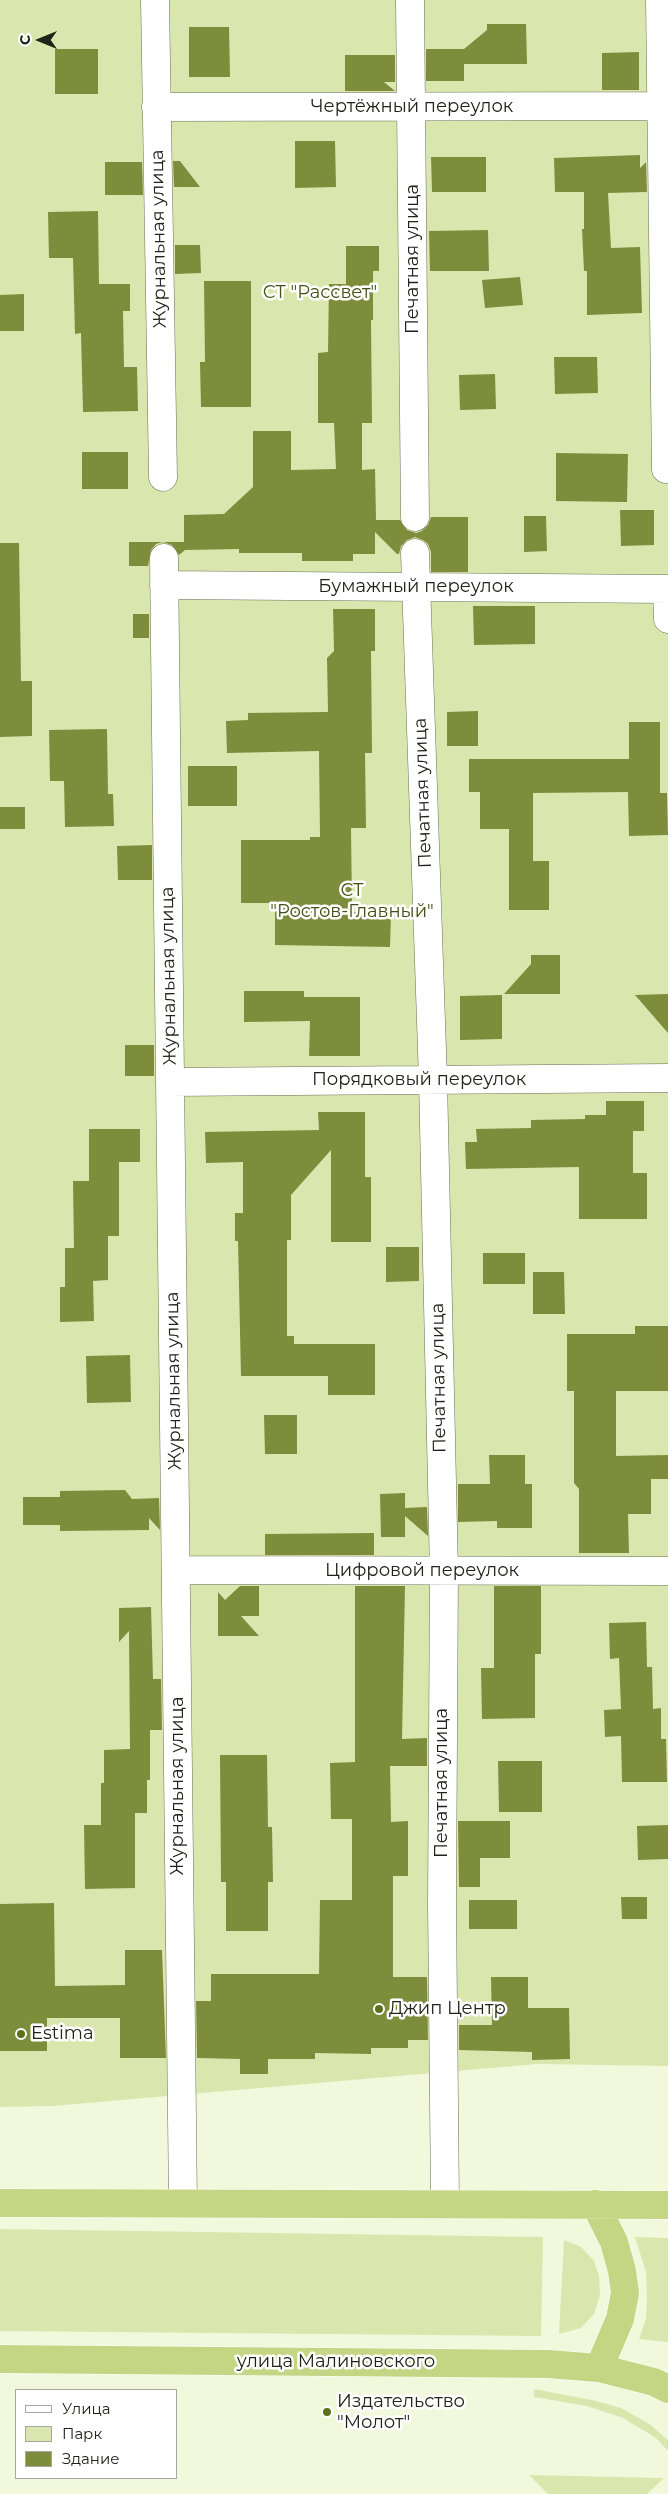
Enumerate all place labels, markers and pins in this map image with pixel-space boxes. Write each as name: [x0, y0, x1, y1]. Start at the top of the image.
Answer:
place label: Джип Центр: [389, 1998, 506, 2020]
marker: Джип Центр: [373, 2003, 385, 2015]
place label: Estima: [31, 2023, 94, 2045]
marker: Estima: [15, 2028, 27, 2040]
place label: Издательство "Молот": [337, 2391, 465, 2434]
marker: Издательство "Молот": [321, 2406, 333, 2418]

